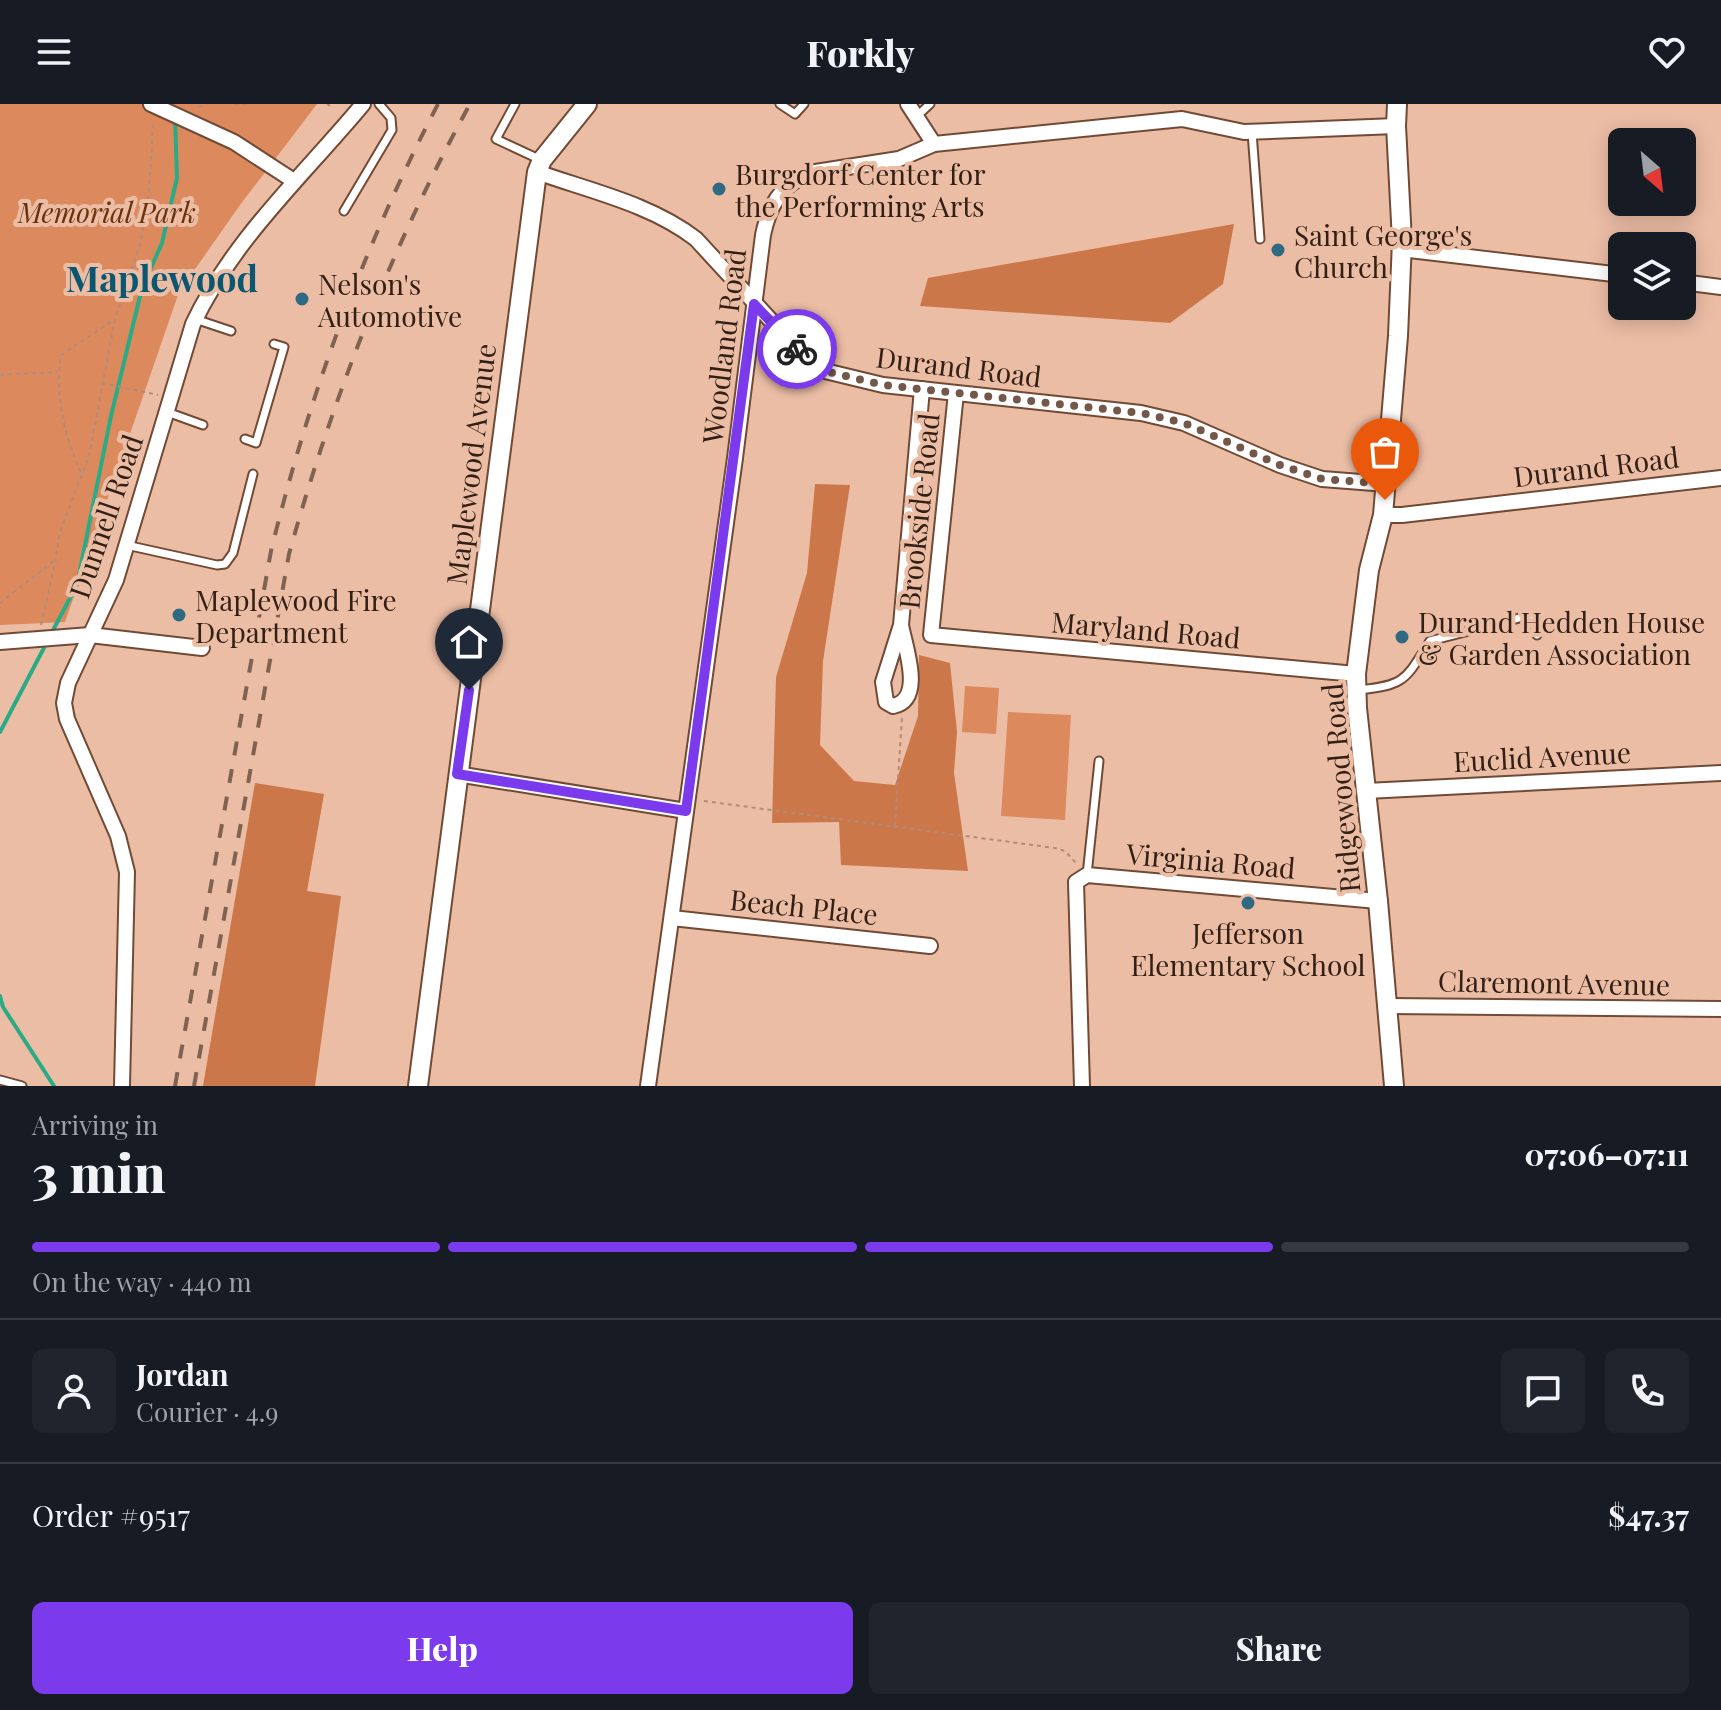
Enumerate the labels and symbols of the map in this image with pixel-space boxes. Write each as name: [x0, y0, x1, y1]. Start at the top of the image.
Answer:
north arrow: [1608, 128, 1696, 216]
place label: Burgdorf Center for the Performing Arts: [735, 155, 986, 224]
marker: Burgdorf Center for the Performing Arts: [710, 180, 728, 198]
park label: Memorial Park: [17, 193, 196, 230]
place label: Saint George's Church: [1294, 216, 1472, 285]
marker: Saint George's Church: [1269, 241, 1287, 259]
street label: Woodland Road: [693, 246, 753, 447]
district label: Maplewood: [66, 253, 258, 301]
place label: Nelson's Automotive: [317, 265, 462, 334]
marker: Nelson's Automotive: [293, 290, 311, 308]
courier: [757, 309, 837, 389]
street label: Durand Road: [874, 337, 1044, 395]
street label: Maplewood Avenue: [437, 341, 503, 587]
street label: Brookside Road: [889, 411, 947, 611]
pin: [1351, 418, 1419, 500]
street label: Dunnell Road: [60, 429, 150, 603]
street label: Durand Road: [1511, 437, 1681, 495]
place label: Maplewood Fire Department: [195, 581, 397, 650]
street label: Maryland Road: [1050, 602, 1242, 656]
place label: Durand Hedden House & Garden Association: [1418, 603, 1705, 672]
marker: Maplewood Fire Department: [170, 606, 188, 624]
pin: [435, 608, 503, 690]
marker: Durand Hedden House & Garden Association: [1393, 628, 1411, 646]
street label: Ridgewood Road: [1312, 682, 1368, 894]
street label: Euclid Avenue: [1452, 733, 1632, 779]
street label: Virginia Road: [1124, 834, 1297, 886]
street label: Beach Place: [728, 880, 880, 932]
marker: Jefferson Elementary School: [1239, 894, 1257, 912]
place label: Jefferson Elementary School: [1131, 914, 1365, 983]
street label: Claremont Avenue: [1438, 961, 1670, 1003]

